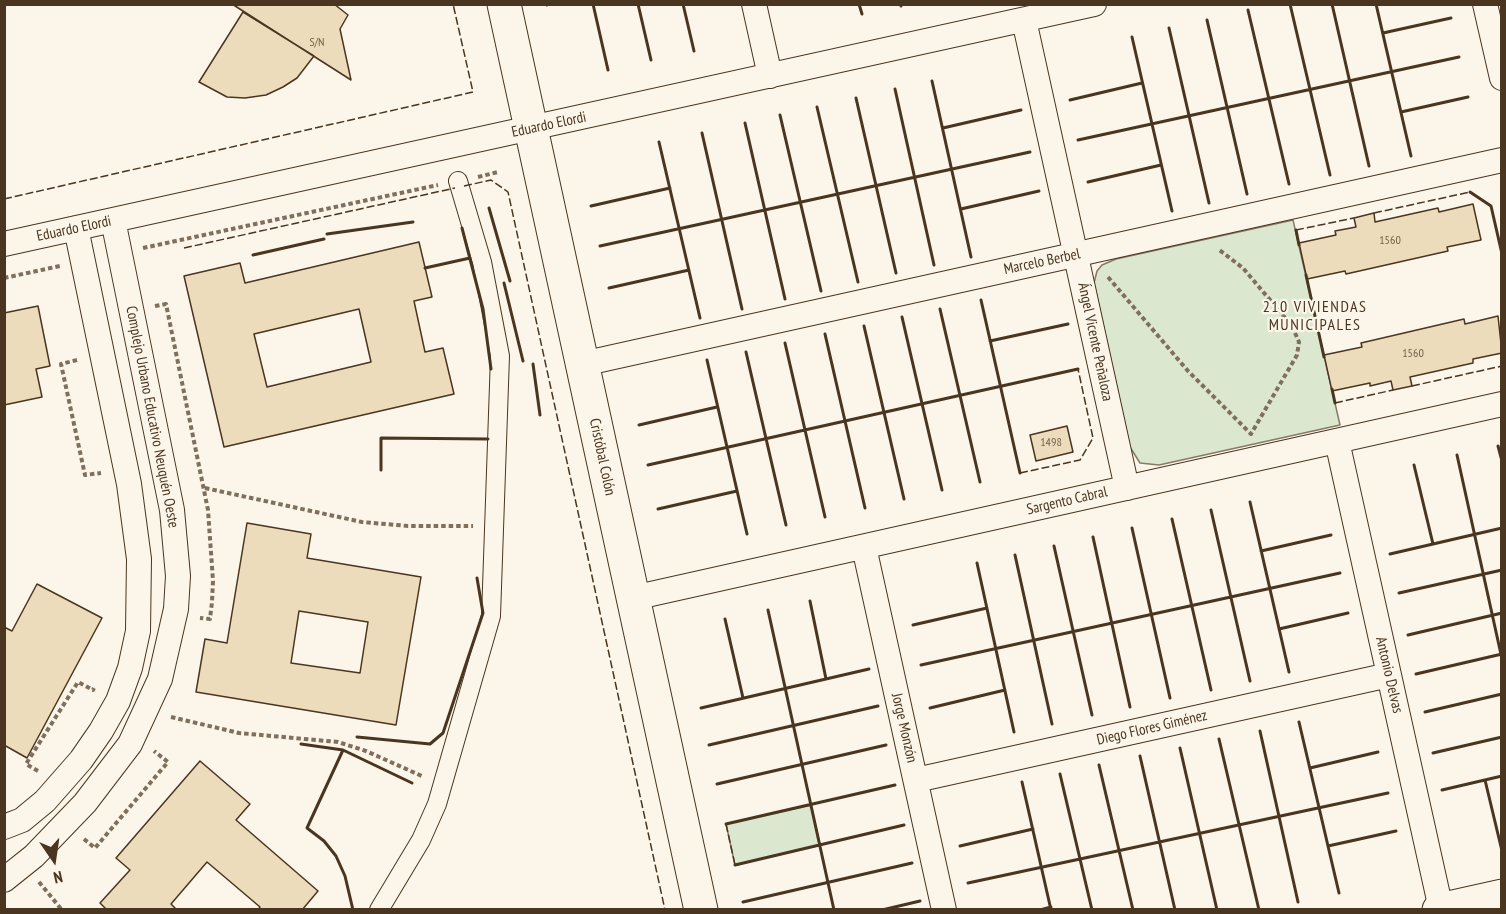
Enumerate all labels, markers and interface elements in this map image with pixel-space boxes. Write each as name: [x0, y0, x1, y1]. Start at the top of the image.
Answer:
house number: S/N: [309, 36, 325, 50]
street label: Eduardo Elordi: [510, 108, 588, 142]
street label: Eduardo Elordi: [35, 212, 113, 246]
house number: 1560: [1379, 234, 1401, 248]
street label: Marcelo Berbel: [1002, 245, 1082, 279]
street label: Ángel Vicente Peñaloza: [1074, 281, 1116, 403]
district label: 210 VIVIENDAS MUNICIPALES: [1263, 297, 1367, 335]
street label: Complejo Urbano Educativo Neuquén Oeste: [122, 305, 182, 529]
house number: 1560: [1402, 347, 1424, 361]
street label: Cristóbal Colón: [585, 417, 619, 497]
house number: 1498: [1040, 436, 1062, 450]
street label: Sargento Cabral: [1025, 483, 1109, 519]
street label: Antonio Delvas: [1371, 635, 1407, 715]
street label: Jorge Monzón: [887, 691, 921, 765]
street label: Diego Flores Giménez: [1095, 707, 1209, 749]
north arrow: [24, 830, 84, 890]
text: N: [52, 867, 65, 888]

